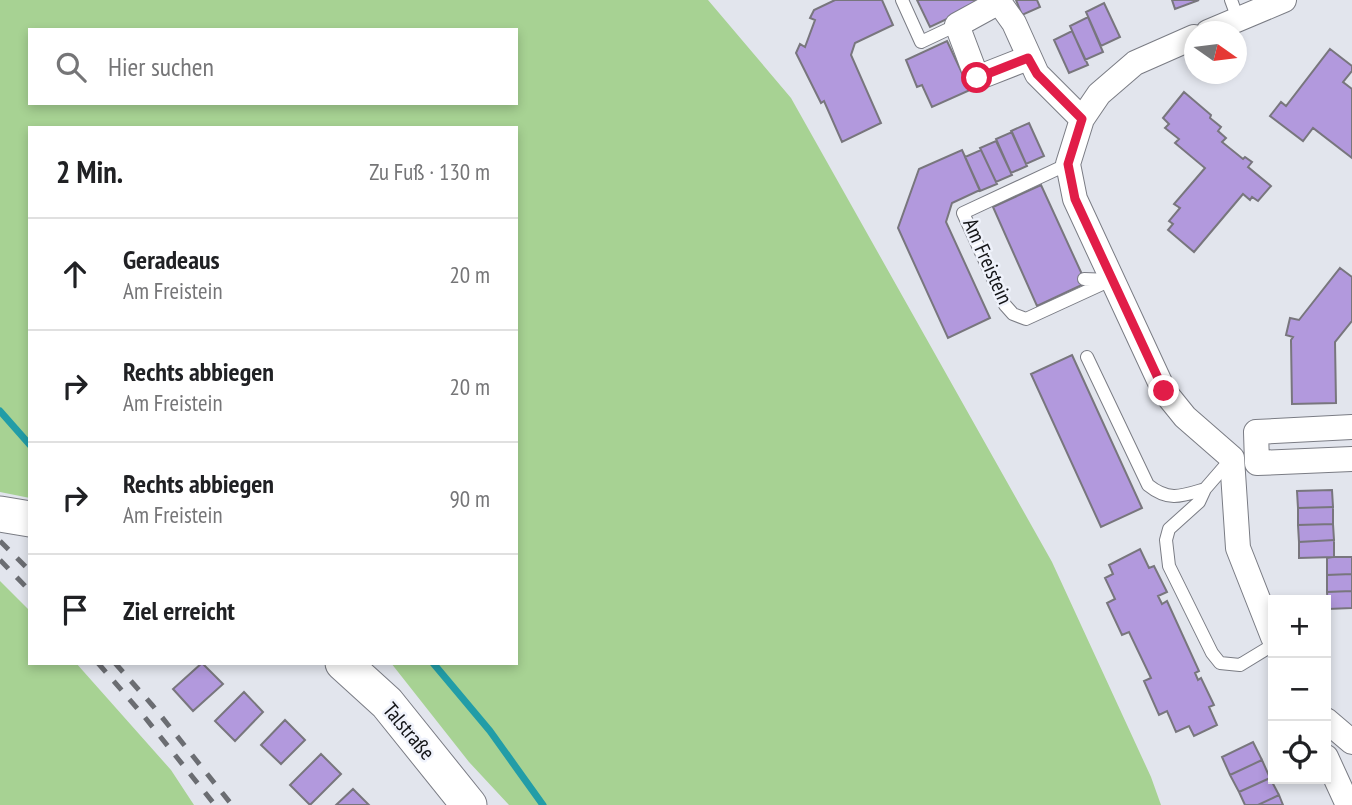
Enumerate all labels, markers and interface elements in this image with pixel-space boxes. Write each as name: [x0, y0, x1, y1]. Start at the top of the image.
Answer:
north arrow: [1184, 21, 1247, 84]
search box: [28, 28, 518, 105]
icon: search: [52, 48, 90, 86]
text: Hier suchen: [108, 50, 214, 83]
route start: [961, 62, 992, 93]
text: 2 Min.: [56, 152, 123, 191]
text: Zu Fuß · 130 m: [369, 157, 490, 186]
street label: Am Freistein: [957, 214, 1019, 308]
text: Geradeaus: [123, 243, 220, 276]
icon: ahead: [56, 255, 94, 293]
text: 20 m: [449, 260, 490, 289]
text: Am Freistein: [123, 276, 223, 305]
text: Rechts abbiegen: [123, 355, 274, 388]
icon: right: [56, 367, 94, 405]
text: 20 m: [449, 372, 490, 401]
route end: [1148, 375, 1179, 406]
text: Am Freistein: [123, 388, 223, 417]
text: Rechts abbiegen: [123, 467, 274, 500]
icon: right: [56, 479, 94, 517]
text: 90 m: [449, 484, 490, 513]
text: Am Freistein: [123, 500, 223, 529]
icon: arrive: [56, 591, 94, 629]
text: Ziel erreicht: [123, 594, 235, 627]
map controls: [1268, 595, 1331, 784]
button: +: [1268, 595, 1331, 658]
button: −: [1268, 658, 1331, 721]
street label: Talstraße: [377, 697, 441, 765]
button: locate: [1268, 721, 1331, 784]

